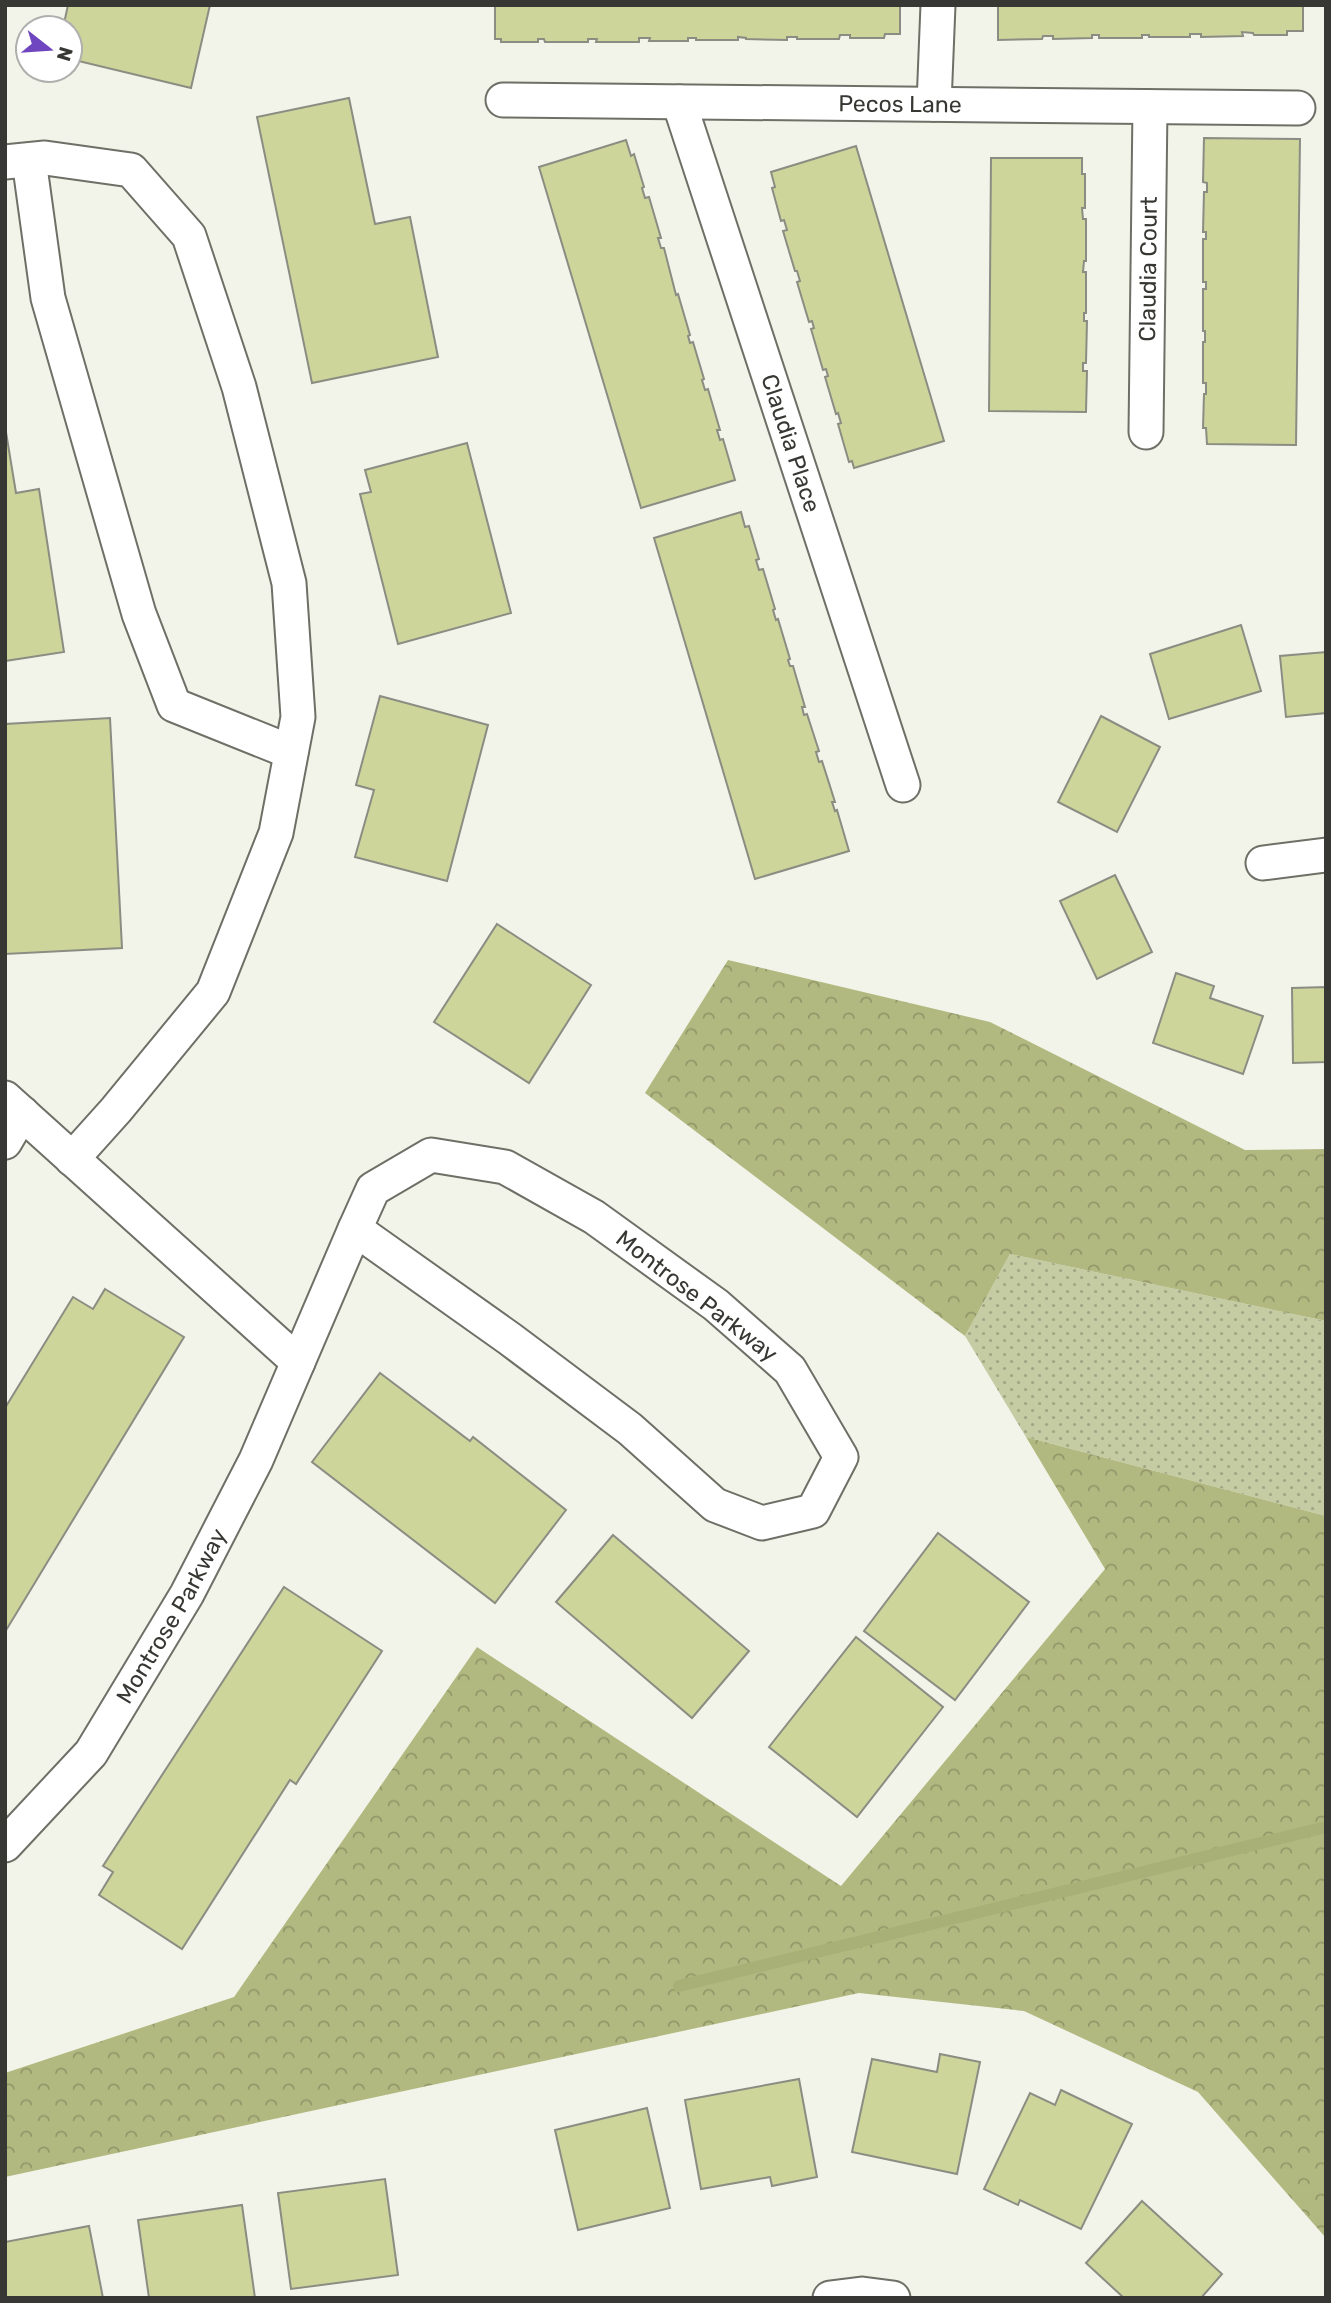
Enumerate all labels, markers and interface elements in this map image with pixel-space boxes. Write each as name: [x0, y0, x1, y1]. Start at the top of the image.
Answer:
north arrow: [14, 14, 84, 84]
text: N: [52, 44, 78, 64]
street label: Pecos Lane: [838, 89, 962, 119]
street label: Claudia Court: [1133, 196, 1163, 342]
street label: Claudia Place: [755, 370, 827, 516]
street label: Montrose Parkway: [611, 1224, 784, 1368]
street label: Montrose Parkway: [110, 1523, 233, 1709]

